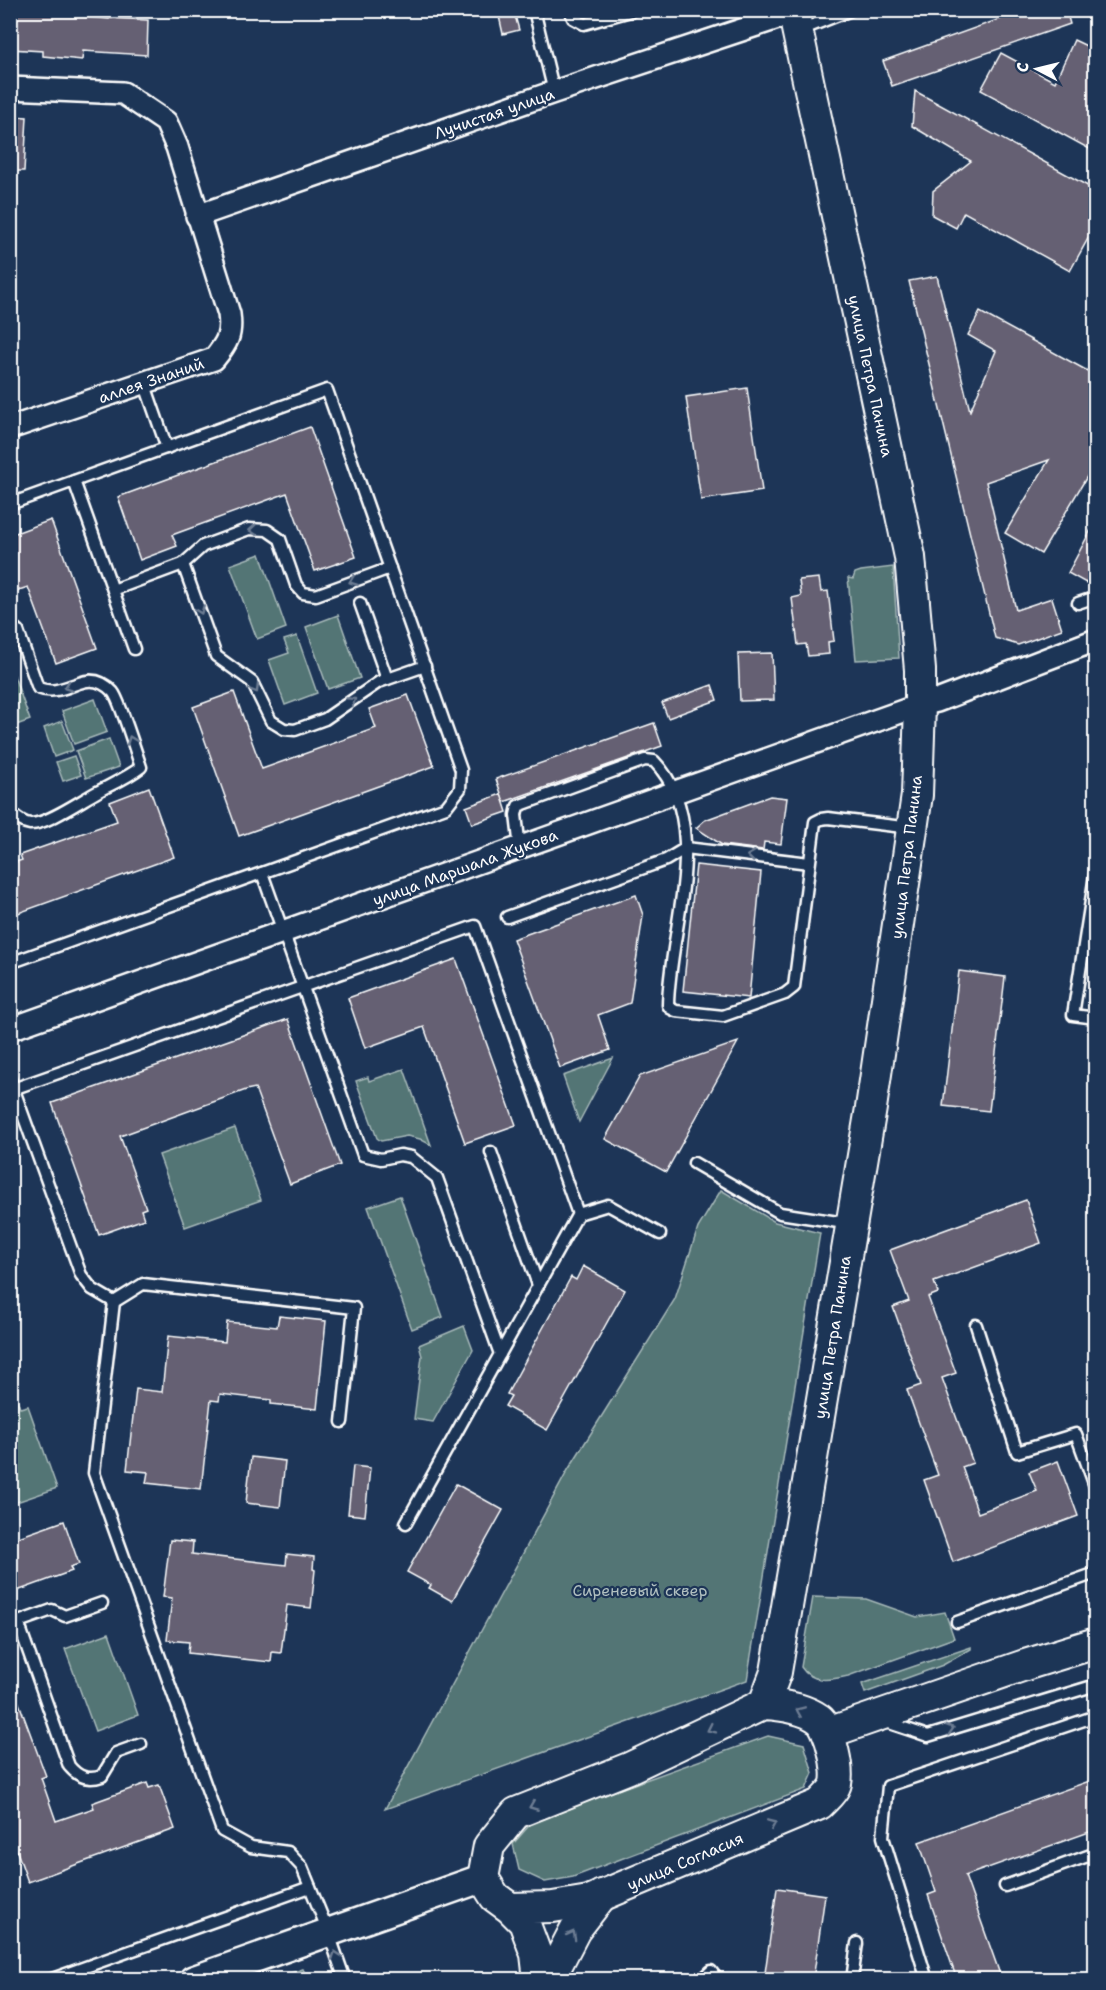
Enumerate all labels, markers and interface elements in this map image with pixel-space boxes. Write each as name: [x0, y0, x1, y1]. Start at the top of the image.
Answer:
north arrow: [1007, 39, 1067, 99]
text: С: [1012, 61, 1034, 73]
street label: Лучистая улица: [431, 83, 557, 144]
street label: улица Петра Панина: [843, 293, 898, 459]
street label: аллея Знаний: [96, 353, 207, 408]
one-way arrow: [248, 523, 257, 536]
one-way arrow: [348, 574, 359, 587]
one-way arrow: [192, 605, 205, 615]
one-way arrow: [63, 680, 74, 692]
one-way arrow: [248, 683, 259, 693]
one-way arrow: [346, 697, 357, 708]
one-way arrow: [126, 735, 139, 746]
street label: улица Петра Панина: [886, 774, 927, 940]
street label: улица Маршала Жукова: [370, 824, 561, 911]
one-way arrow: [747, 850, 756, 863]
street label: улица Петра Панина: [809, 1254, 856, 1420]
park label: Сиреневый сквер: [572, 1580, 708, 1601]
one-way arrow: [795, 1706, 806, 1718]
one-way arrow: [707, 1721, 718, 1733]
one-way arrow: [944, 1724, 955, 1736]
one-way arrow: [528, 1799, 538, 1812]
one-way arrow: [766, 1819, 777, 1831]
street label: улица Согласия: [624, 1827, 747, 1895]
one-way arrow: [565, 1931, 577, 1941]
one-way arrow: [331, 1950, 344, 1961]

